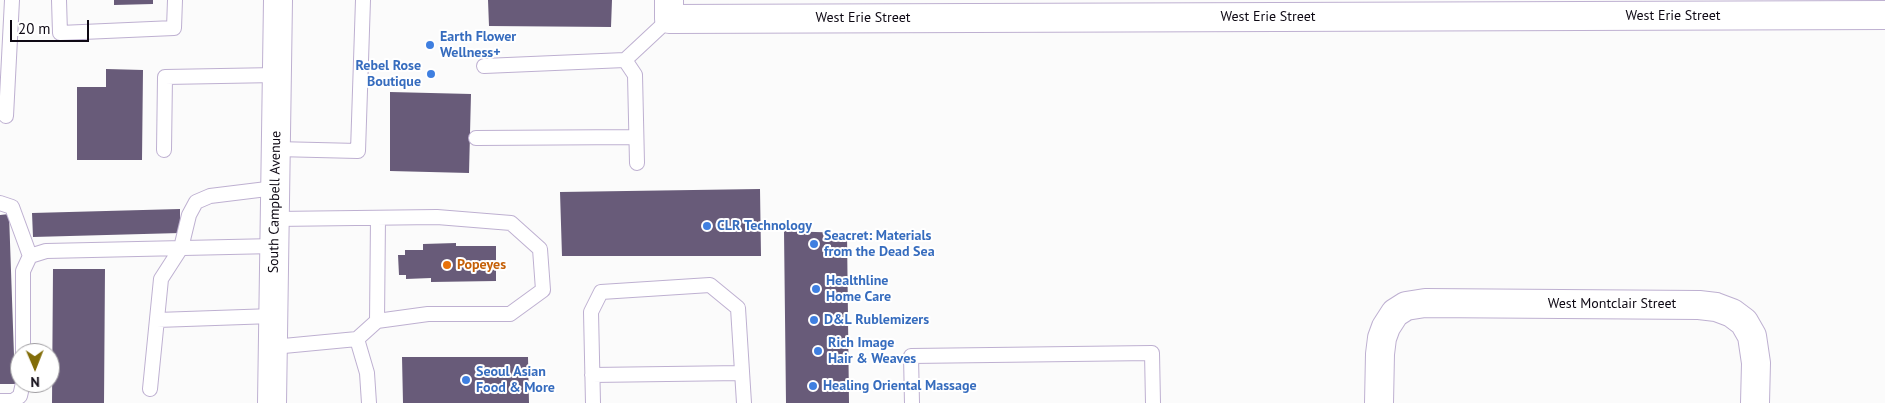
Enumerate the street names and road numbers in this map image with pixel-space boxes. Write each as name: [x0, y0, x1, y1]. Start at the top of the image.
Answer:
street label: West Erie Street: [1625, 8, 1721, 24]
street label: West Erie Street: [1220, 9, 1316, 25]
street label: West Erie Street: [815, 10, 911, 26]
street label: South Campbell Avenue: [265, 131, 285, 273]
street label: West Montclair Street: [1548, 296, 1676, 312]

